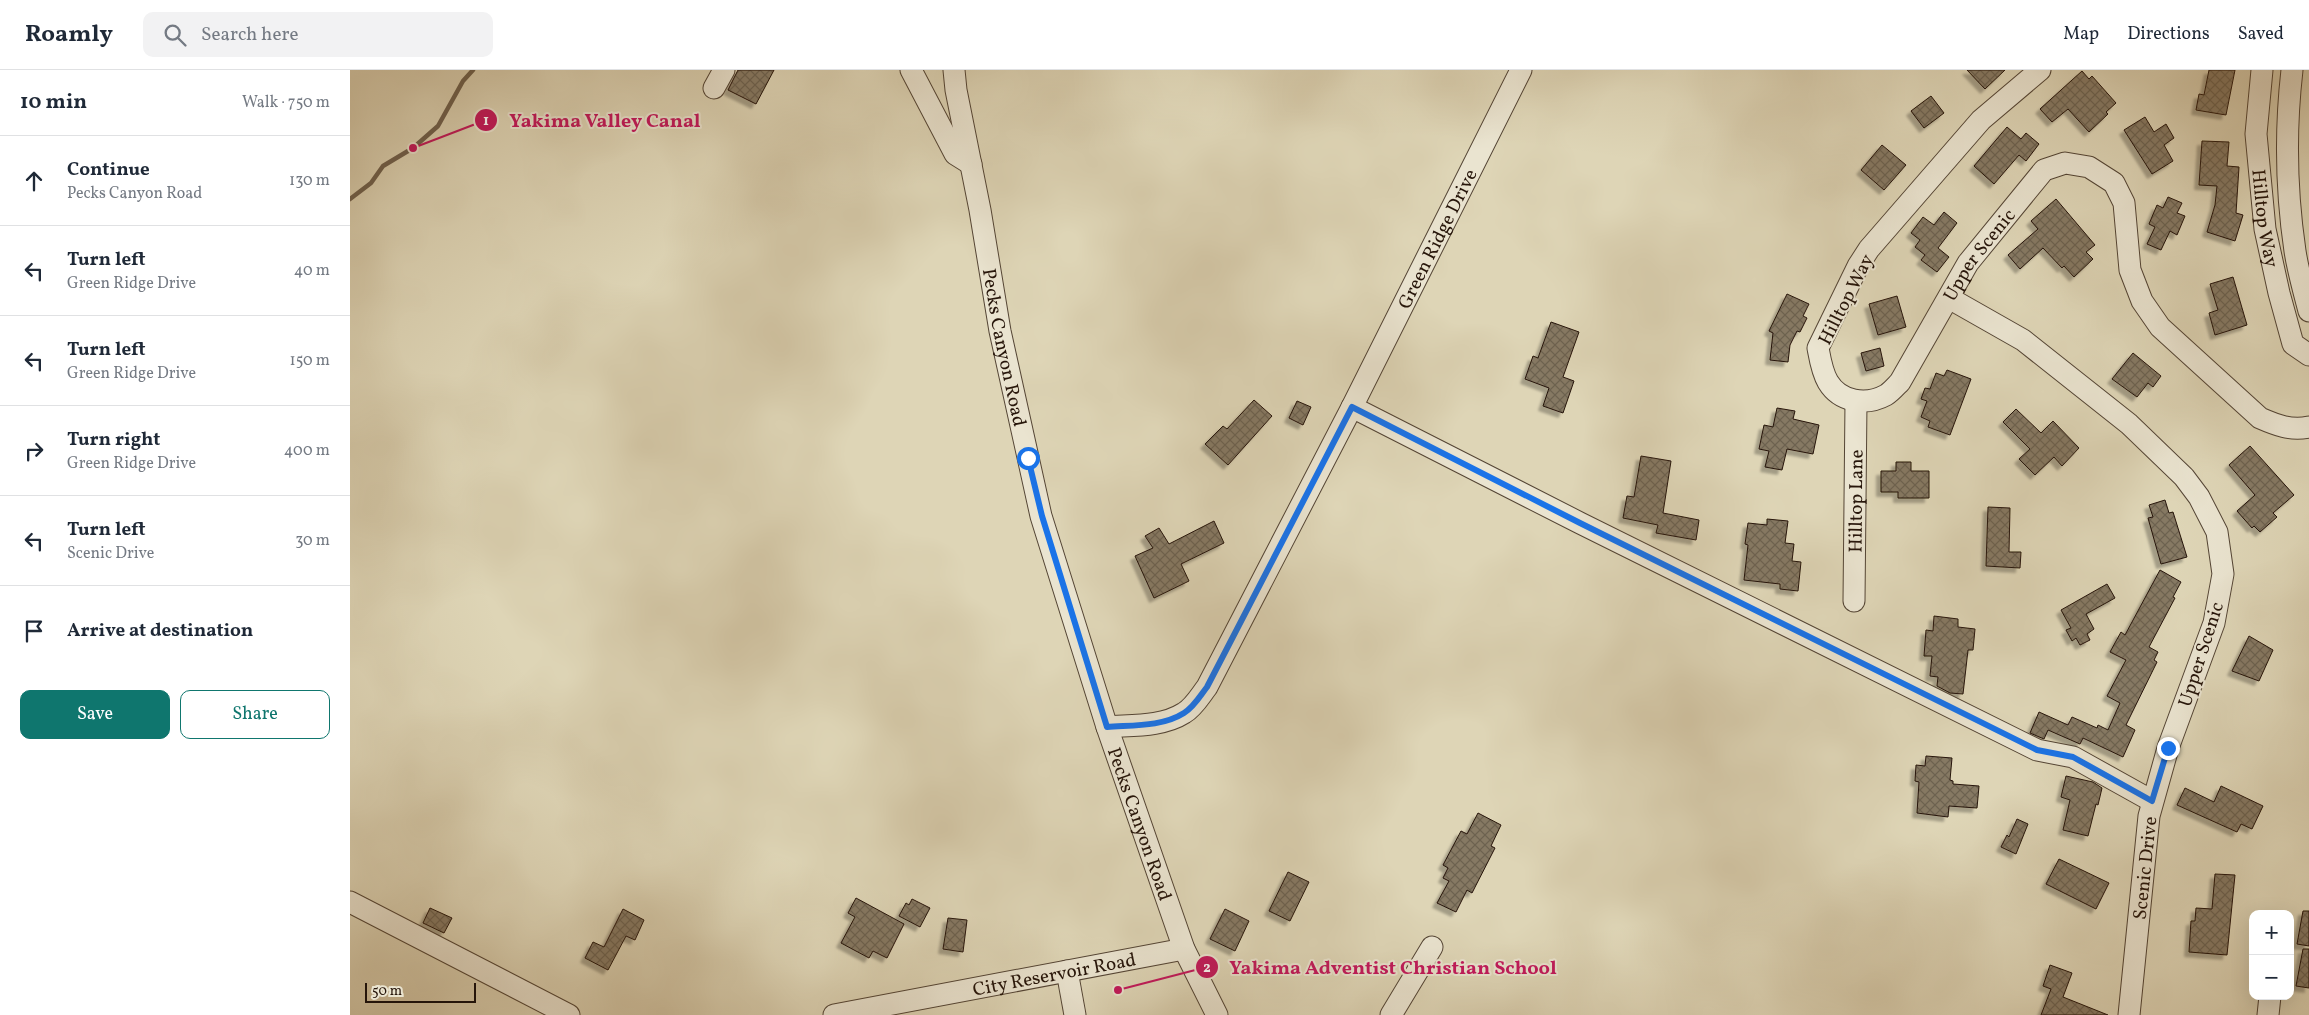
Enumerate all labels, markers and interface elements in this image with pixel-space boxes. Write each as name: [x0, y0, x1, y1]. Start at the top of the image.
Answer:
search box: [143, 12, 493, 57]
text: Roamly: [25, 18, 113, 52]
icon: search: [161, 21, 189, 49]
text: Search here: [201, 22, 298, 48]
text: Map: [2063, 22, 2099, 47]
text: Directions: [2127, 22, 2210, 47]
text: Saved: [2238, 22, 2284, 47]
text: 10 min: [20, 88, 87, 117]
text: Walk · 750 m: [242, 92, 330, 114]
callout: Yakima Valley Canal: [473, 102, 711, 137]
text: Yakima Valley Canal: [509, 108, 701, 136]
text: 1: [483, 111, 489, 132]
text: Continue: [67, 157, 150, 183]
street label: Green Ridge Drive: [1392, 165, 1484, 314]
icon: ahead: [20, 167, 48, 195]
street label: Hilltop Way: [2244, 168, 2284, 270]
text: 130 m: [289, 170, 330, 192]
text: Pecks Canyon Road: [67, 183, 202, 205]
street label: Upper Scenic: [1938, 204, 2022, 307]
text: Turn left: [67, 247, 146, 273]
street label: Hilltop Way: [1813, 250, 1881, 350]
icon: left: [20, 257, 48, 285]
text: 40 m: [294, 260, 330, 282]
street label: Pecks Canyon Road: [975, 267, 1032, 429]
text: Green Ridge Drive: [67, 273, 196, 295]
text: Turn left: [67, 337, 146, 363]
icon: left: [20, 347, 48, 375]
text: 150 m: [289, 350, 330, 372]
text: Green Ridge Drive: [67, 363, 196, 385]
text: Turn right: [67, 427, 160, 453]
icon: right: [20, 437, 48, 465]
text: 400 m: [284, 440, 330, 462]
route start: [1017, 447, 1040, 470]
street label: Hilltop Lane: [1843, 449, 1871, 553]
text: Green Ridge Drive: [67, 453, 196, 475]
text: Turn left: [67, 517, 146, 543]
icon: left: [20, 527, 48, 555]
text: 30 m: [295, 530, 330, 552]
text: Scenic Drive: [67, 543, 154, 565]
street label: Upper Scenic: [2173, 599, 2231, 710]
icon: arrive: [20, 617, 48, 645]
text: Arrive at destination: [67, 618, 253, 644]
button: Save: [20, 690, 170, 739]
button: Share: [180, 690, 330, 739]
route end: [2157, 737, 2180, 760]
street label: Pecks Canyon Road: [1100, 744, 1177, 905]
street label: Scenic Drive: [2128, 815, 2164, 921]
map controls: [2249, 910, 2294, 1000]
button: +: [2249, 910, 2294, 955]
street label: City Reservoir Road: [971, 947, 1138, 1004]
callout: Yakima Adventist Christian School: [1194, 950, 1567, 985]
text: Yakima Adventist Christian School: [1229, 955, 1557, 983]
button: −: [2249, 955, 2294, 1000]
text: 2: [1203, 958, 1211, 979]
scale bar: [365, 980, 476, 1003]
text: 50 m: [372, 982, 402, 1001]

